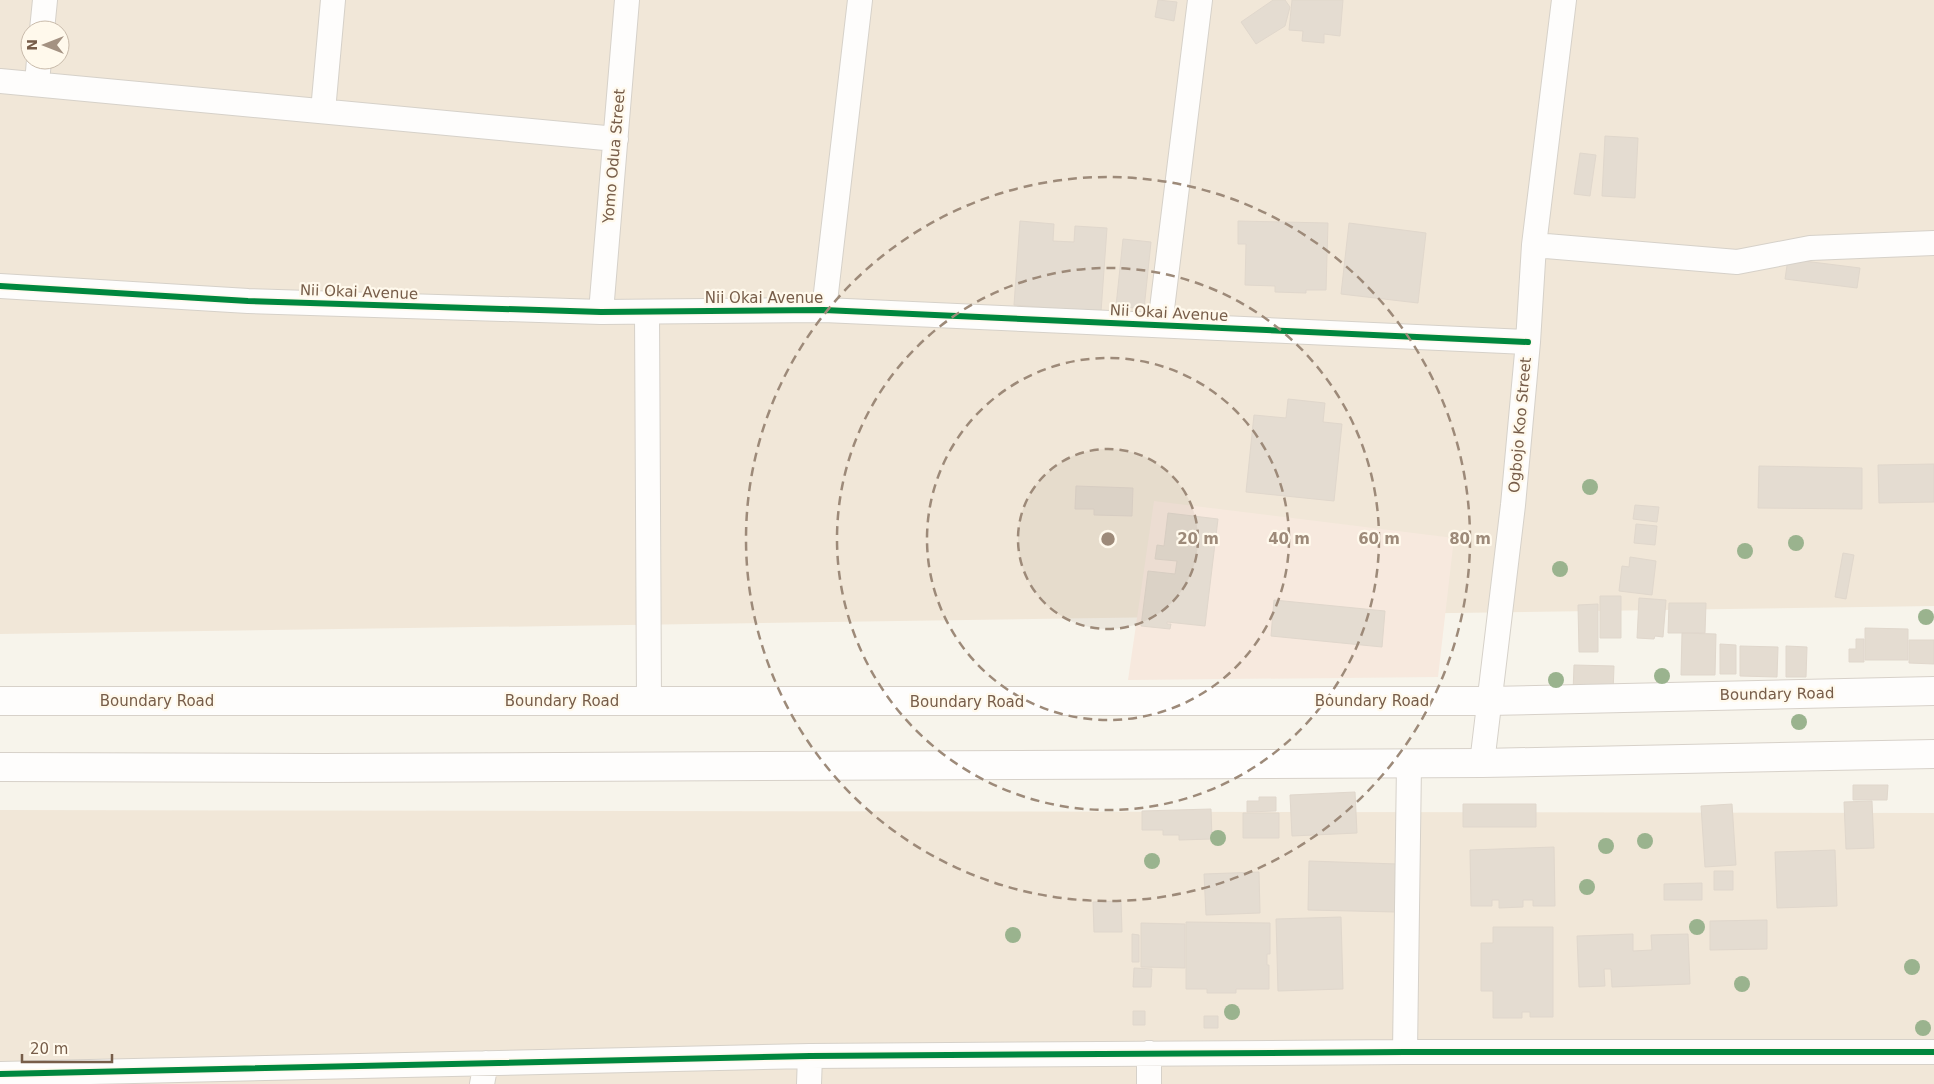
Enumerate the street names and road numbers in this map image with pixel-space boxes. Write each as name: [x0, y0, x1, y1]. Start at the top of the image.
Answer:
street label: Yomo Odua Street: [599, 88, 629, 225]
street label: Nii Okai Avenue: [300, 281, 418, 303]
street label: Nii Okai Avenue: [705, 289, 823, 307]
street label: Nii Okai Avenue: [1109, 301, 1229, 325]
street label: Ogbojo Koo Street: [1505, 356, 1535, 493]
street label: Boundary Road: [1720, 684, 1834, 704]
street label: Boundary Road: [100, 692, 214, 710]
street label: Boundary Road: [505, 692, 619, 710]
street label: Boundary Road: [1315, 692, 1429, 710]
street label: Boundary Road: [910, 693, 1024, 711]

